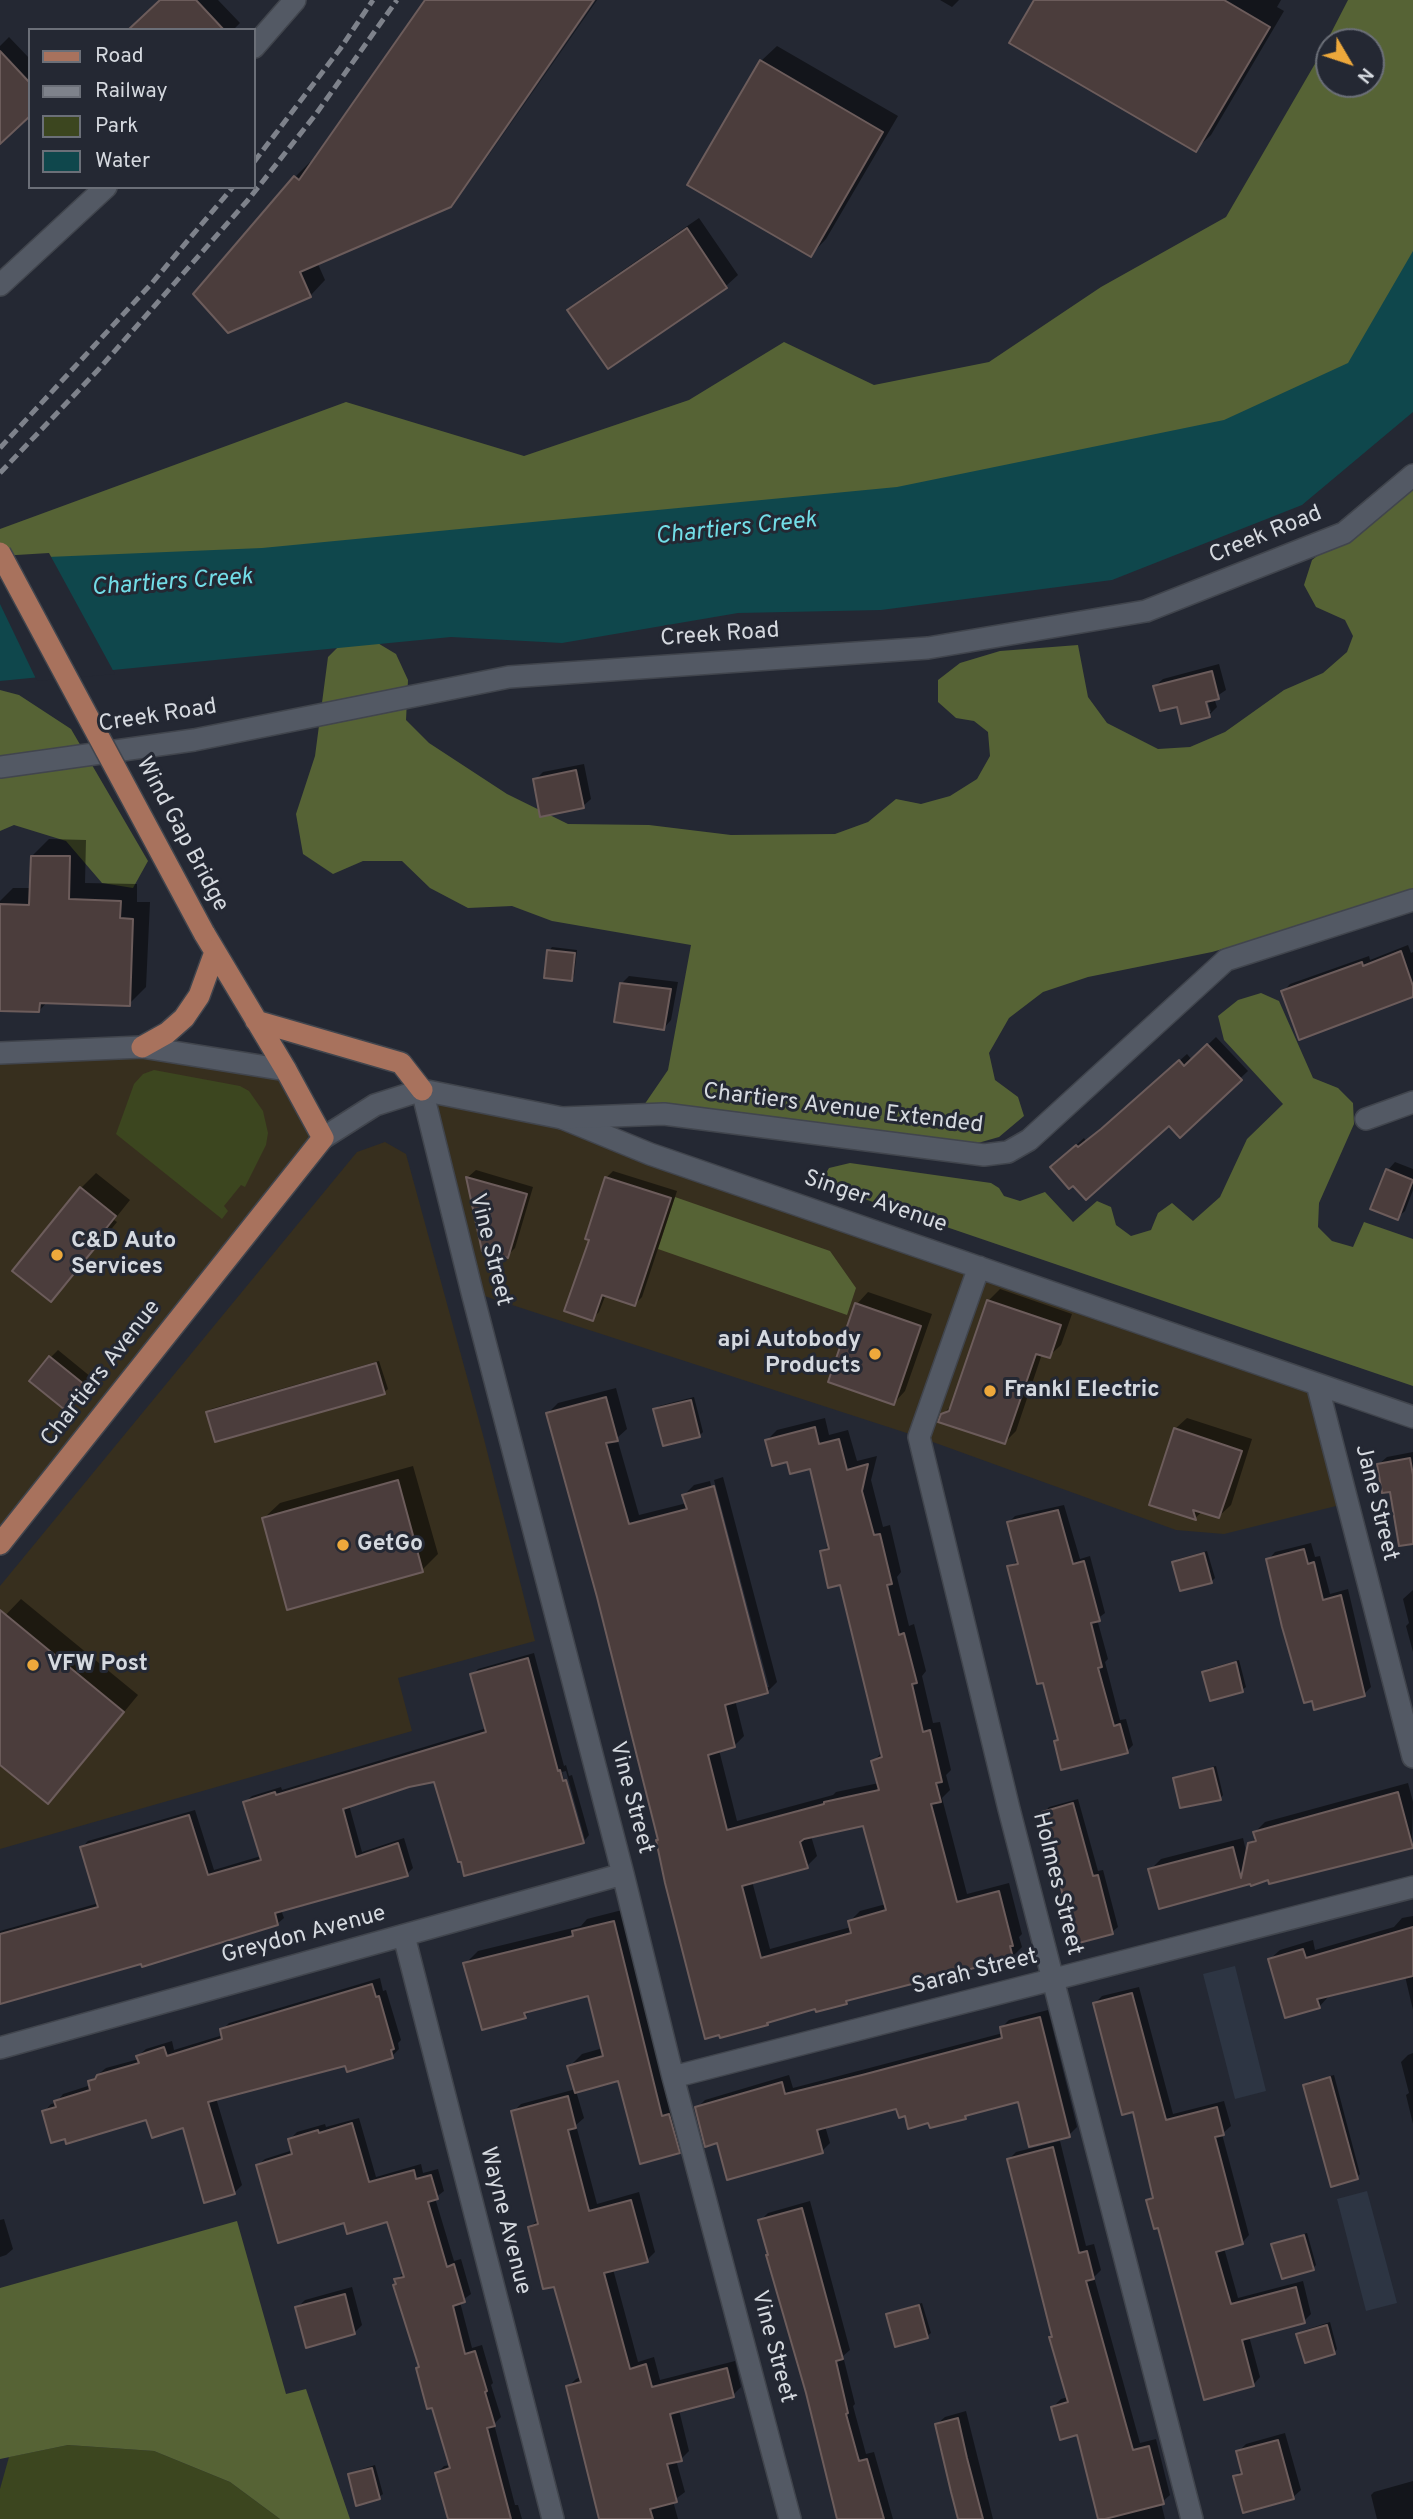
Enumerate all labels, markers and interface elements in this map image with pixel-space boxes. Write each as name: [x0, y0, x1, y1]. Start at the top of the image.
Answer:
legend: [28, 28, 256, 189]
north arrow: [1315, 28, 1385, 98]
text: Road: [95, 43, 144, 70]
text: N: [1351, 62, 1378, 88]
text: Railway: [95, 78, 168, 105]
text: Park: [95, 113, 138, 140]
text: Water: [95, 148, 150, 175]
street label: Creek Road: [1206, 501, 1326, 571]
water label: Chartiers Creek: [654, 507, 818, 553]
water label: Chartiers Creek: [90, 564, 254, 604]
street label: Creek Road: [660, 618, 780, 654]
street label: Creek Road: [97, 694, 219, 740]
street label: Wind Gap Bridge: [129, 753, 233, 917]
street label: Chartiers Avenue Extended: [701, 1079, 985, 1141]
street label: Singer Avenue: [800, 1166, 950, 1240]
street label: Vine Street: [462, 1191, 516, 1309]
place label: C&D Auto Services: [71, 1228, 176, 1282]
marker: C&D Auto Services: [49, 1247, 65, 1263]
street label: Chartiers Avenue: [36, 1295, 168, 1453]
place label: api Autobody Products: [717, 1327, 861, 1381]
marker: api Autobody Products: [867, 1346, 883, 1362]
place label: Frankl Electric: [1004, 1377, 1160, 1405]
marker: Frankl Electric: [982, 1383, 998, 1399]
street label: Jane Street: [1347, 1442, 1403, 1564]
place label: GetGo: [357, 1531, 423, 1559]
marker: GetGo: [335, 1537, 351, 1553]
place label: VFW Post: [47, 1651, 148, 1679]
marker: VFW Post: [25, 1657, 41, 1673]
street label: Vine Street: [602, 1739, 658, 1857]
street label: Holmes Street: [1025, 1810, 1087, 1958]
street label: Greydon Avenue: [219, 1901, 389, 1971]
street label: Sarah Street: [909, 1944, 1041, 2002]
street label: Wayne Avenue: [472, 2144, 536, 2298]
street label: Vine Street: [744, 2288, 800, 2406]

